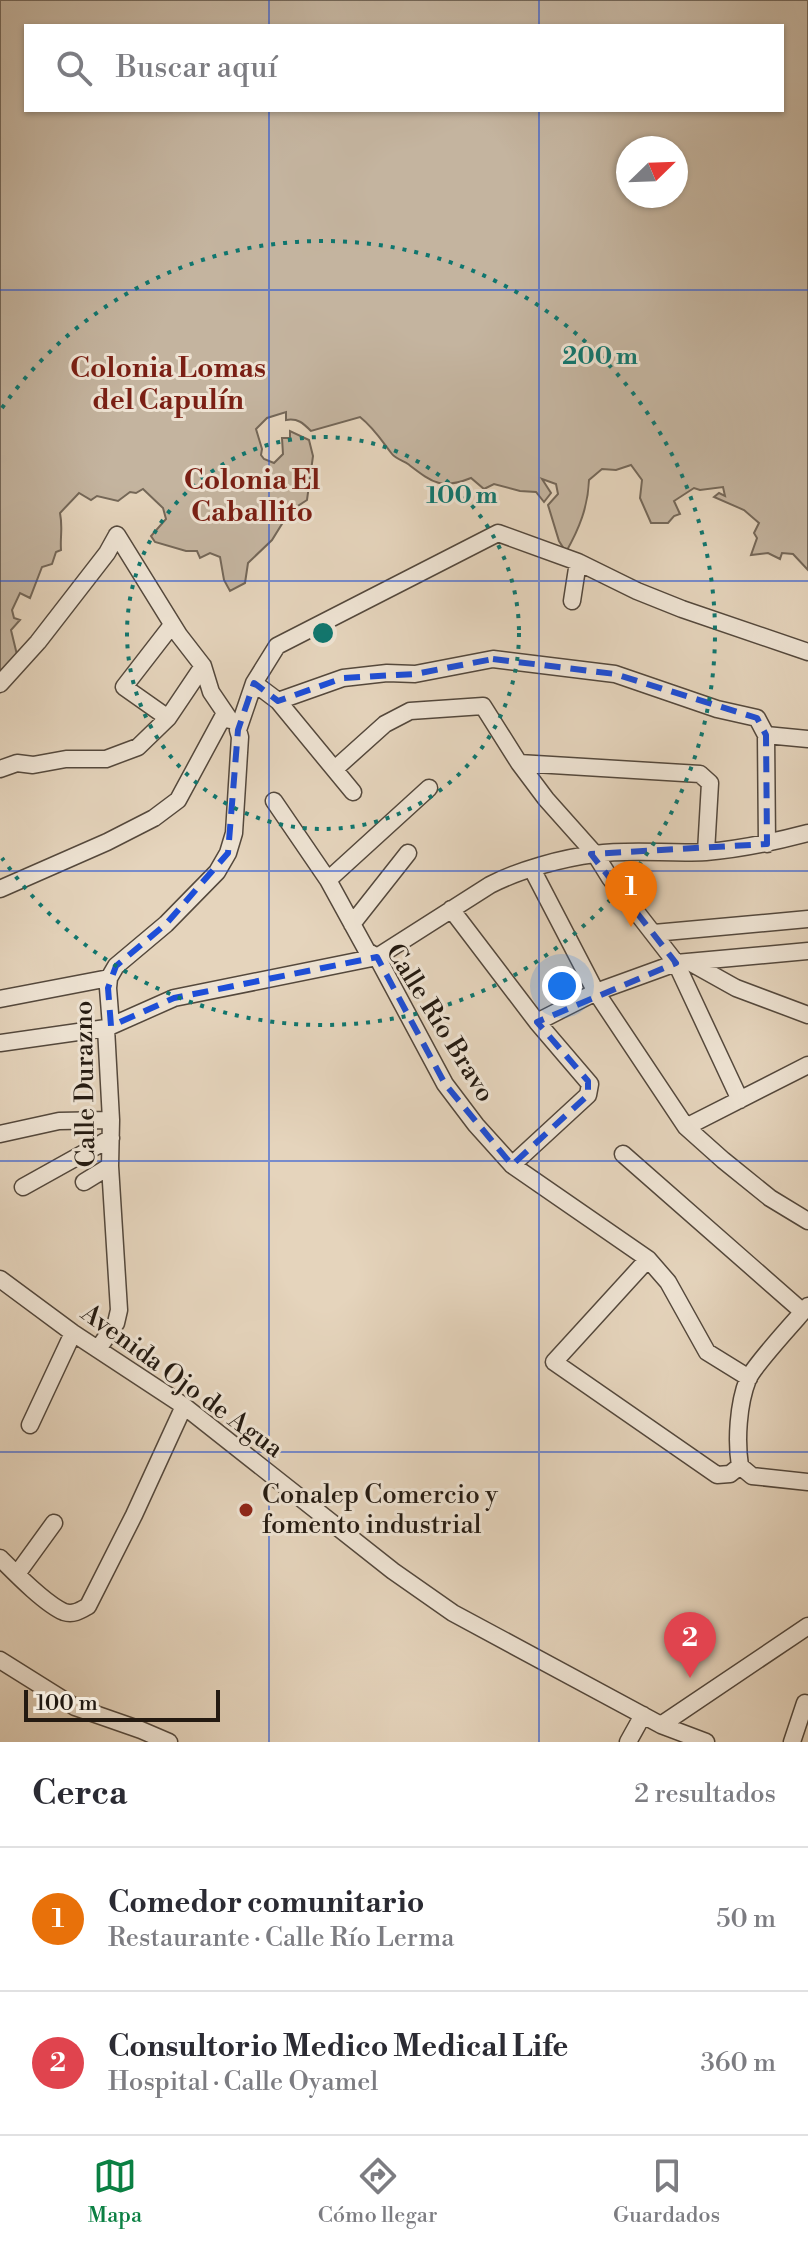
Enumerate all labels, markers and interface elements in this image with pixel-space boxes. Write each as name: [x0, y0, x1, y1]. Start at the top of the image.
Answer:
search box: [24, 24, 784, 112]
icon: search: [52, 46, 96, 90]
text: Buscar aquí: [116, 49, 278, 87]
north arrow: [616, 136, 688, 208]
text: 200 m: [562, 342, 638, 372]
district label: Colonia Lomas del Capulín: [70, 351, 266, 418]
district label: Colonia El Caballito: [184, 463, 320, 530]
text: 100 m: [426, 481, 498, 511]
centre of rings: [309, 619, 337, 647]
pin: 1: [605, 861, 657, 927]
street label: Calle Río Bravo: [379, 938, 501, 1108]
your location: [542, 966, 582, 1006]
street label: Calle Durazno: [68, 1000, 102, 1168]
street label: Avenida Ojo de Agua: [74, 1296, 290, 1465]
place label: Conalep Comercio y fomento industrial: [262, 1479, 498, 1541]
marker: Conalep Comercio y fomento industrial: [237, 1501, 255, 1519]
pin: 2: [664, 1612, 716, 1678]
scale bar: [24, 1686, 220, 1722]
text: 100 m: [36, 1690, 98, 1717]
text: Cerca: [32, 1773, 127, 1815]
text: 2 resultados: [634, 1778, 776, 1810]
text: Comedor comunitario: [108, 1884, 425, 1922]
text: 1: [52, 1903, 64, 1935]
text: 50 m: [716, 1903, 776, 1935]
text: Restaurante · Calle Río Lerma: [108, 1922, 454, 1954]
text: Consultorio Medico Medical Life: [108, 2028, 568, 2066]
text: 2: [50, 2047, 66, 2079]
text: 360 m: [701, 2047, 776, 2079]
text: Hospital · Calle Oyamel: [108, 2066, 378, 2098]
tab: Mapa: [88, 2154, 142, 2229]
tab: Cómo llegar: [318, 2154, 437, 2229]
tab: Guardados: [613, 2154, 720, 2229]

